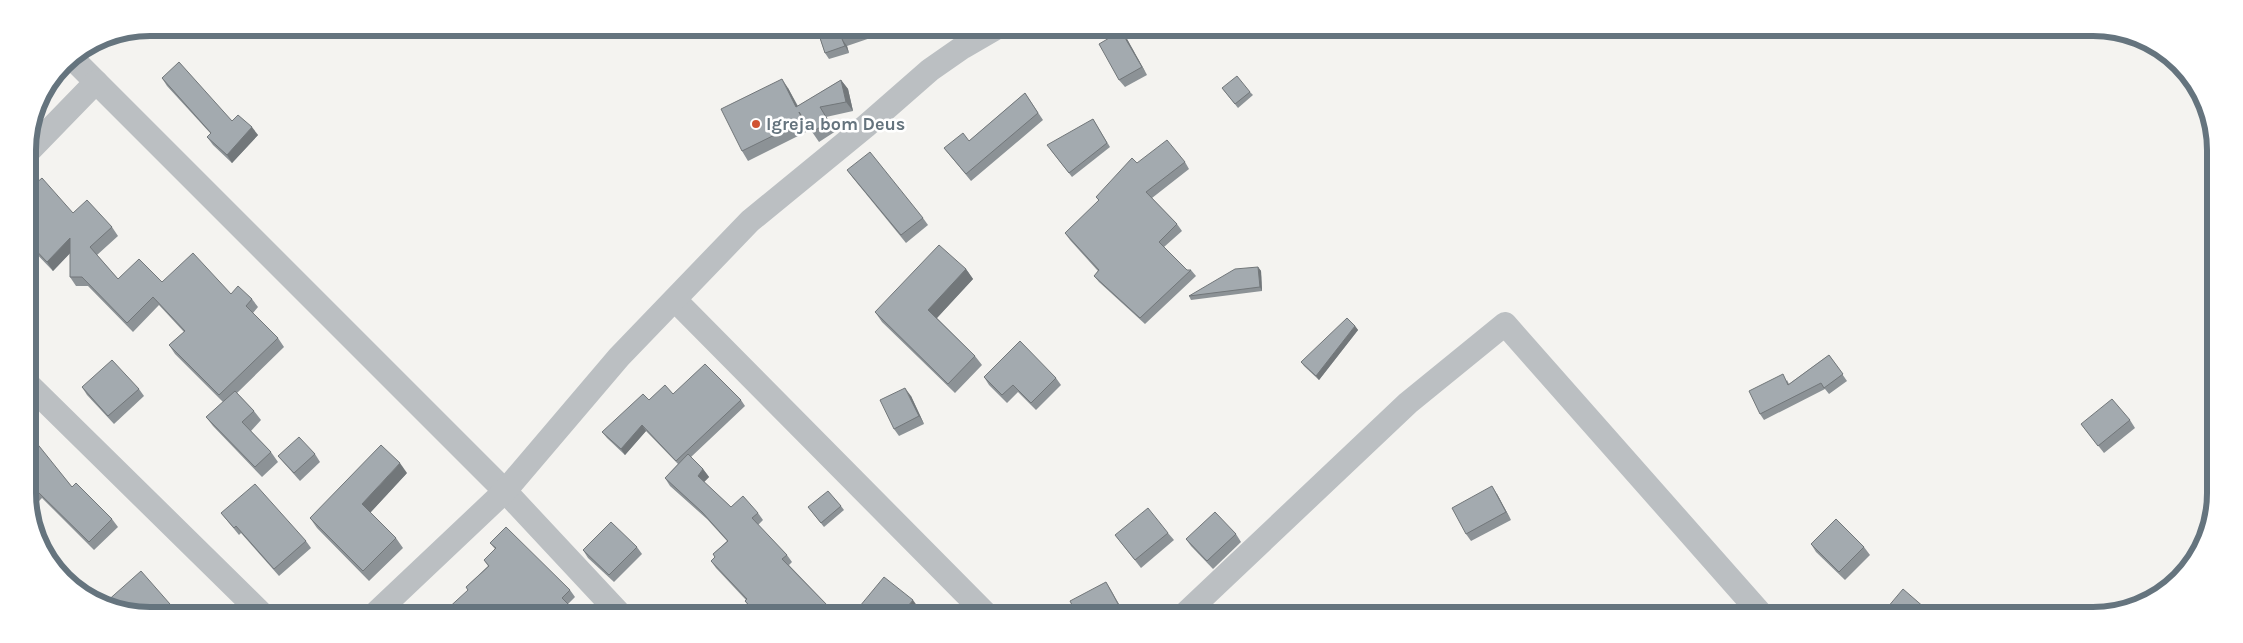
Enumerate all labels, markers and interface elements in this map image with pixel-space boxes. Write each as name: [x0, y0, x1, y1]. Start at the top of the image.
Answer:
place label: Igreja bom Deus: [766, 113, 905, 135]
marker: Igreja bom Deus: [750, 118, 762, 130]

